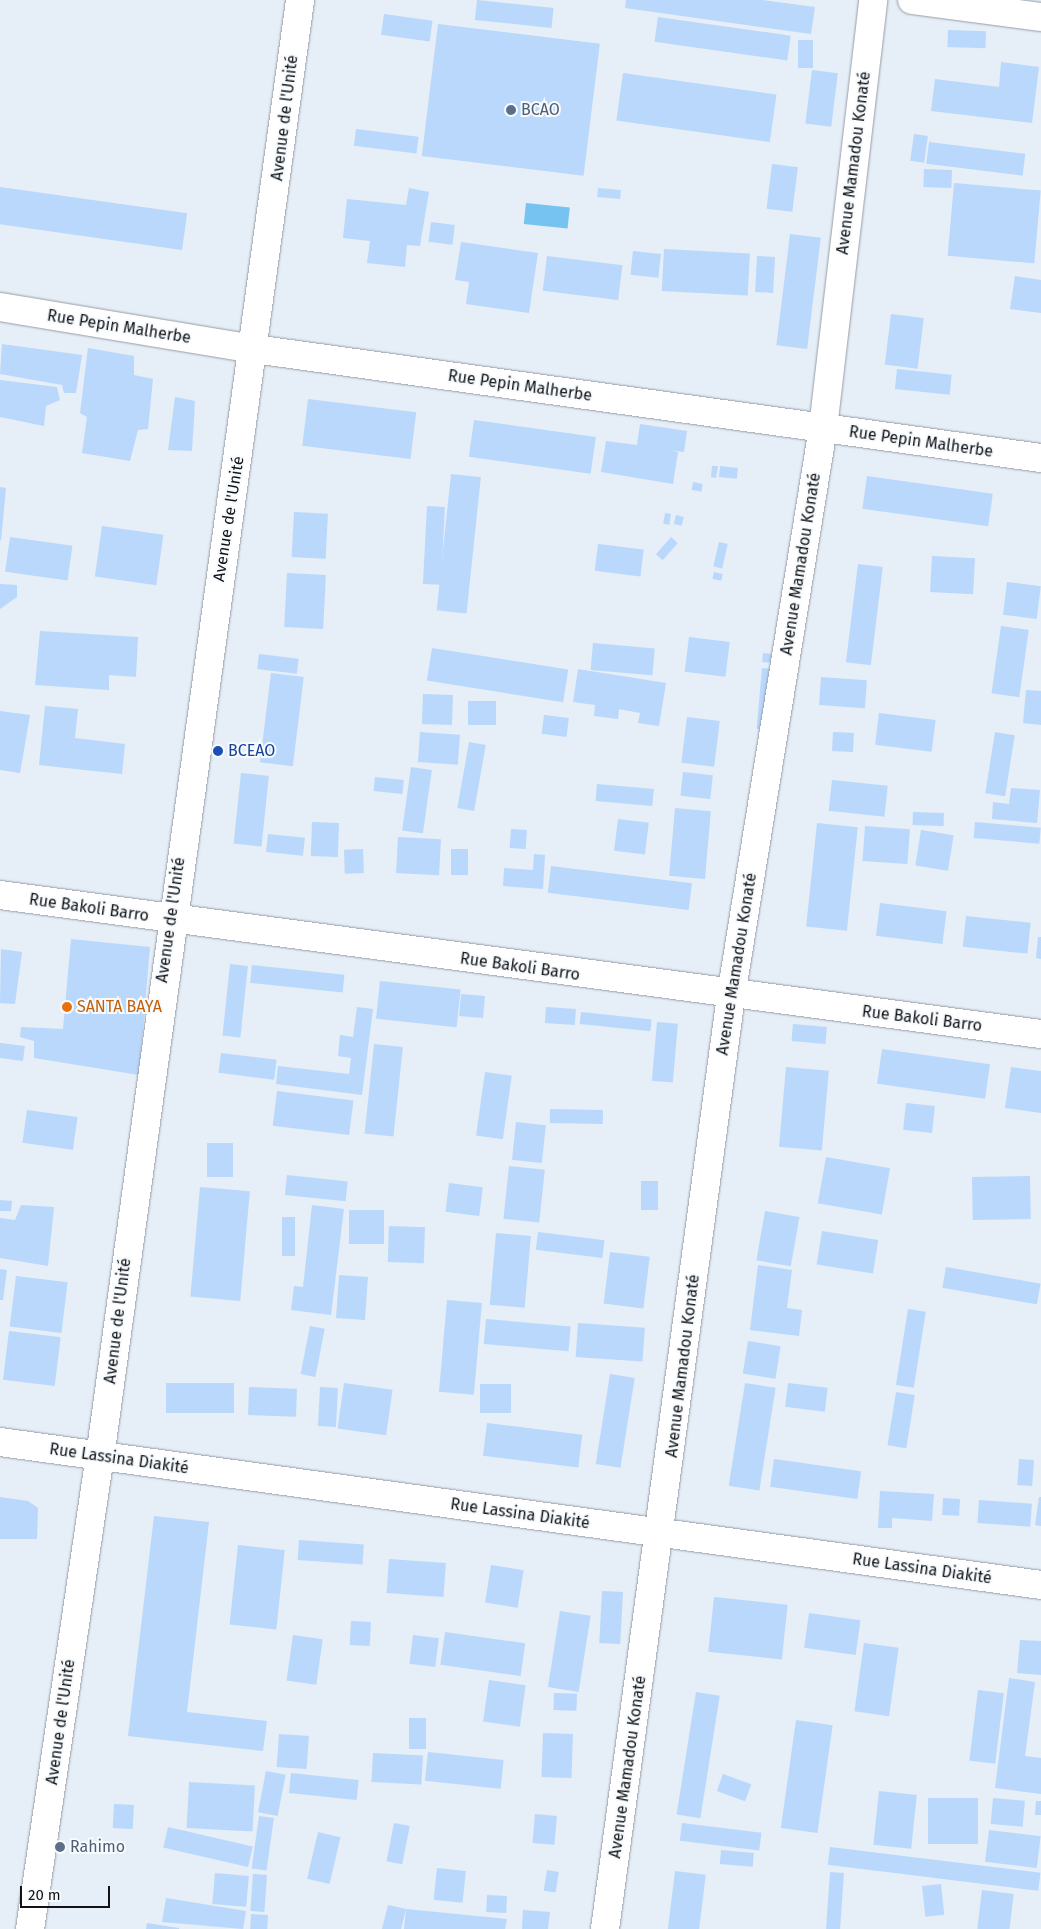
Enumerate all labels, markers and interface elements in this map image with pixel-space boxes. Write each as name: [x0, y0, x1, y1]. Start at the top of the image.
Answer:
street label: Avenue de l'Unité: [268, 54, 302, 182]
street label: Avenue Mamadou Konaté: [833, 70, 875, 256]
place label: BCAO: [521, 100, 560, 120]
marker: BCAO: [505, 104, 517, 116]
street label: Rue Pepin Malherbe: [46, 306, 192, 348]
street label: Rue Pepin Malherbe: [447, 366, 593, 406]
street label: Rue Pepin Malherbe: [848, 422, 994, 462]
street label: Avenue de l'Unité: [210, 455, 248, 583]
street label: Avenue Mamadou Konaté: [777, 472, 825, 656]
place label: BCEAO: [228, 741, 275, 761]
marker: BCEAO: [212, 745, 224, 757]
street label: Avenue de l'Unité: [153, 856, 189, 984]
street label: Avenue Mamadou Konaté: [713, 872, 761, 1056]
street label: Rue Bakoli Barro: [28, 890, 150, 926]
street label: Rue Bakoli Barro: [459, 949, 581, 985]
place label: SANTA BAYA: [77, 997, 162, 1017]
marker: SANTA BAYA: [61, 1001, 73, 1013]
street label: Rue Bakoli Barro: [861, 1002, 983, 1036]
street label: Avenue de l'Unité: [101, 1257, 135, 1385]
street label: Avenue Mamadou Konaté: [662, 1273, 704, 1459]
street label: Rue Lassina Diakité: [48, 1440, 190, 1478]
street label: Rue Lassina Diakité: [449, 1495, 591, 1533]
street label: Rue Lassina Diakité: [851, 1550, 993, 1588]
street label: Avenue de l'Unité: [43, 1658, 79, 1786]
street label: Avenue Mamadou Konaté: [606, 1674, 650, 1860]
place label: Rahimo: [70, 1837, 125, 1857]
marker: Rahimo: [54, 1841, 66, 1853]
scale bar: [22, 1876, 112, 1908]
text: 20 m: [28, 1886, 61, 1904]

